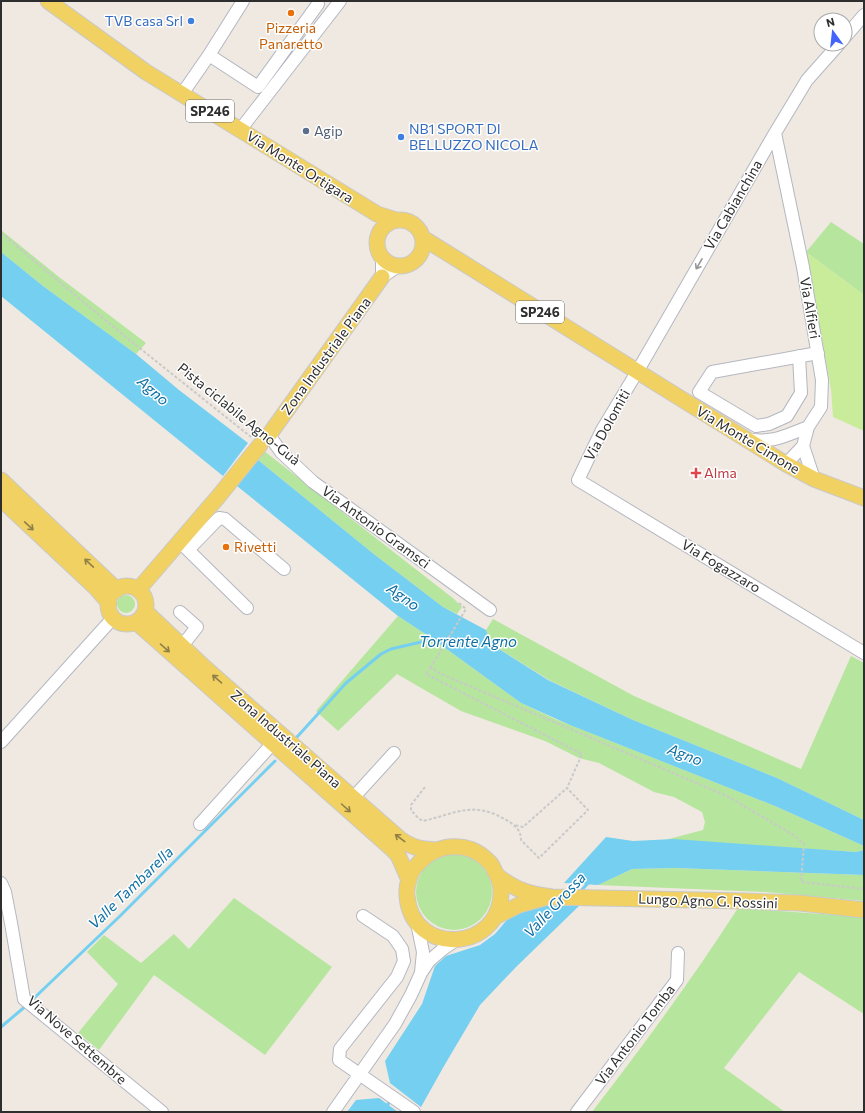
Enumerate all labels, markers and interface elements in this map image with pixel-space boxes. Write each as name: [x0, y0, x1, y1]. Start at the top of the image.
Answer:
marker: Pizzeria Panaretto: [286, 8, 296, 18]
place label: TVB casa Srl: [105, 12, 183, 29]
north arrow: [813, 12, 853, 52]
text: N: [825, 15, 836, 29]
marker: TVB casa Srl: [186, 16, 196, 26]
place label: Pizzeria Panaretto: [259, 19, 323, 52]
road number: SP246: [186, 100, 234, 122]
place label: NB1 SPORT DI BELLUZZO NICOLA: [409, 120, 539, 153]
place label: Agip: [314, 122, 343, 139]
marker: Agip: [301, 126, 311, 136]
street label: Via Monte Ortigara: [244, 127, 357, 206]
marker: NB1 SPORT DI BELLUZZO NICOLA: [396, 132, 406, 142]
street label: Via Cabianchina: [700, 157, 765, 253]
one-way arrow: [695, 258, 703, 270]
street label: Via Alfieri: [797, 276, 824, 340]
street label: Zona Industriale Piana: [277, 294, 374, 418]
road number: SP246: [516, 301, 564, 323]
street label: Pista ciclabile Agno-Guà: [175, 359, 304, 468]
water label: Agno: [134, 371, 173, 409]
street label: Via Dolomiti: [580, 386, 633, 463]
street label: Via Monte Cimone: [693, 402, 803, 477]
place label: Alma: [704, 464, 737, 481]
marker: Alma: [691, 468, 701, 478]
street label: Via Antonio Gramsci: [319, 482, 434, 572]
one-way arrow: [24, 521, 34, 530]
street label: Via Fogazzaro: [679, 535, 764, 596]
place label: Rivetti: [234, 538, 276, 555]
marker: Rivetti: [221, 542, 231, 552]
one-way arrow: [84, 558, 94, 568]
water label: Agno: [383, 578, 423, 614]
water label: Torrente Agno: [419, 632, 517, 650]
one-way arrow: [160, 643, 170, 652]
one-way arrow: [212, 675, 223, 684]
street label: Zona Industriale Piana: [228, 686, 345, 791]
water label: Agno: [665, 739, 705, 769]
one-way arrow: [341, 803, 351, 812]
one-way arrow: [394, 834, 405, 843]
water label: Valle Tambarella: [84, 842, 177, 932]
water label: Valle Grossa: [519, 868, 589, 941]
street label: Lungo Agno G. Rossini: [638, 890, 778, 911]
street label: Via Antonio Tomba: [591, 981, 678, 1088]
street label: Via Nove Settembre: [24, 992, 131, 1087]

